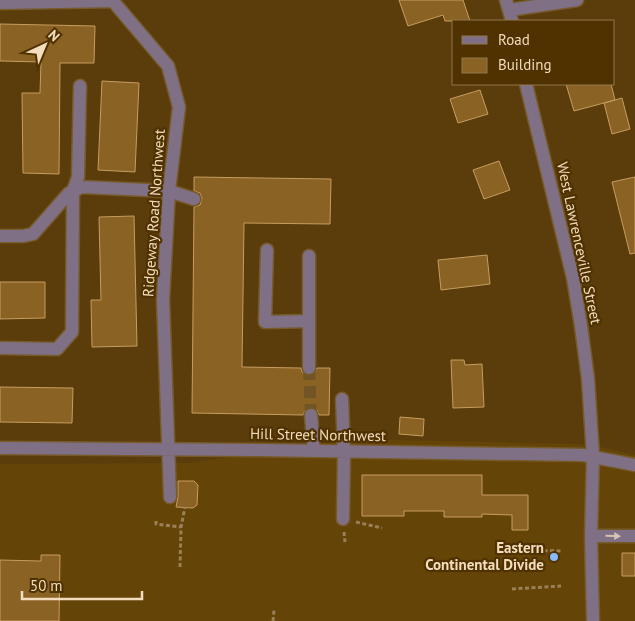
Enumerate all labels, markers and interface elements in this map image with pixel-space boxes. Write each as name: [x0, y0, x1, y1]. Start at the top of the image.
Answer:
north arrow: [20, 20, 70, 70]
legend: [452, 20, 615, 85]
text: N: [44, 26, 64, 45]
text: Road: [498, 30, 530, 49]
text: Building: [498, 55, 552, 74]
street label: Ridgeway Road Northwest: [138, 128, 169, 297]
street label: West Lawrenceville Street: [553, 160, 606, 326]
street label: Hill Street Northwest: [250, 424, 386, 445]
one-way arrow: [605, 532, 621, 540]
place label: Eastern Continental Divide: [425, 538, 544, 574]
marker: Eastern Continental Divide: [548, 551, 560, 563]
scale bar: [22, 568, 142, 600]
text: 50 m: [30, 576, 63, 595]

